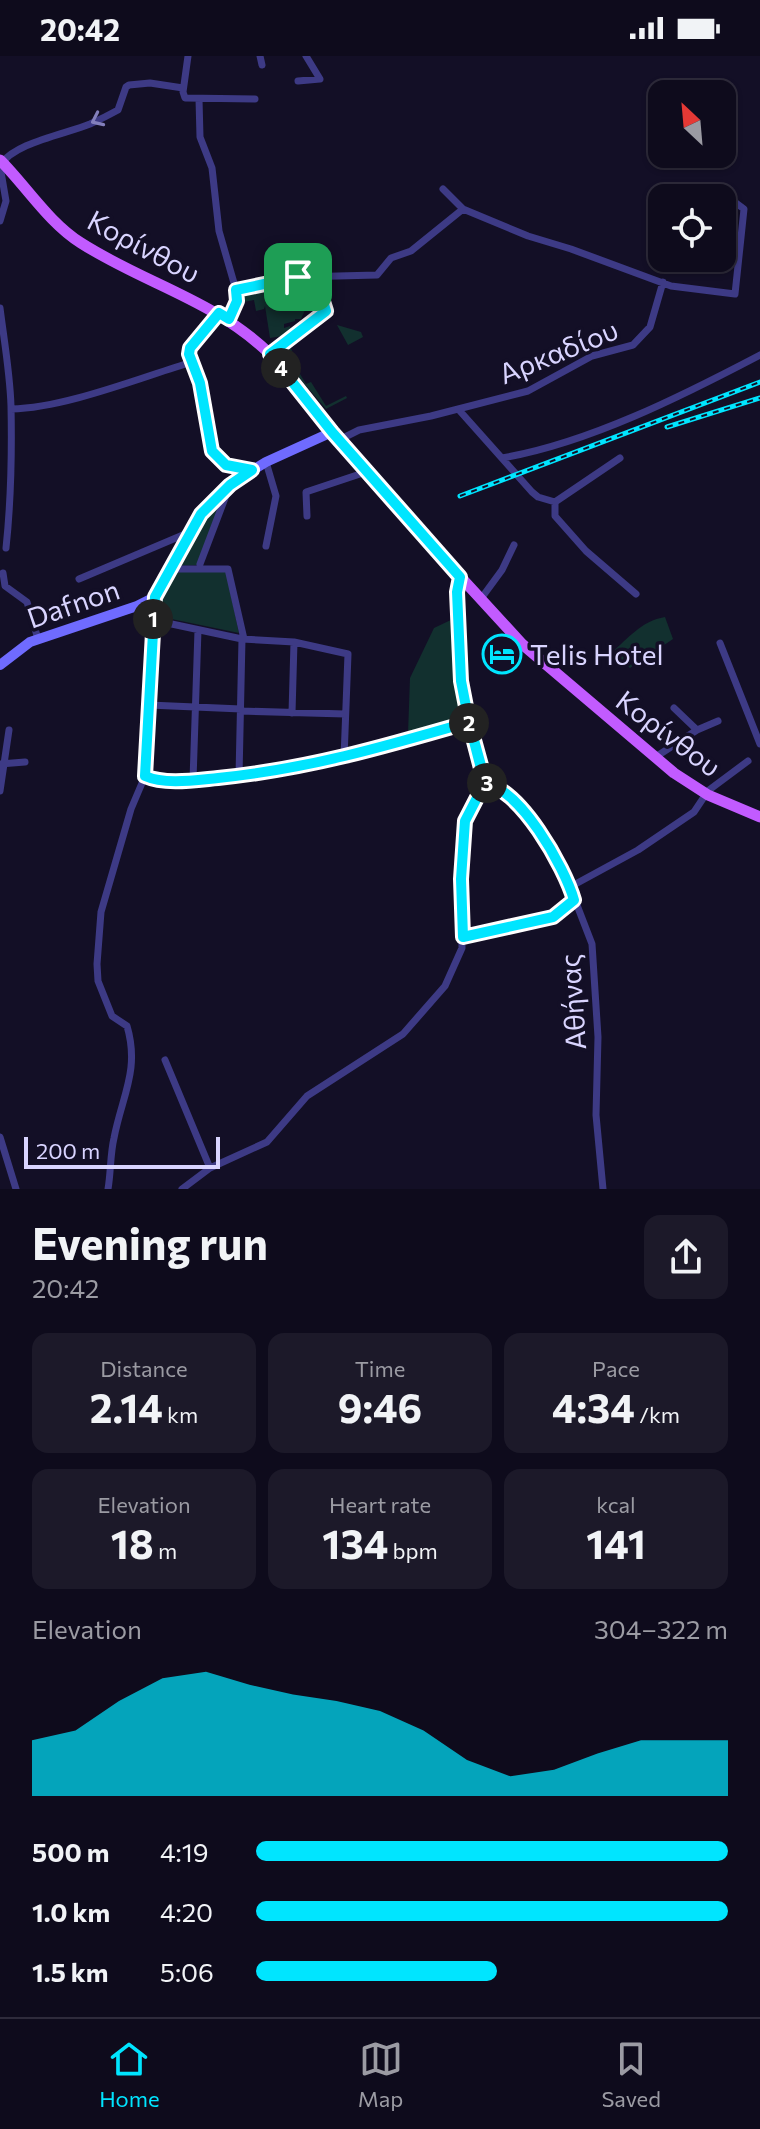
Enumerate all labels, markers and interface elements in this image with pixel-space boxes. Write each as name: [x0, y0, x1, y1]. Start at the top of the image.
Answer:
text: 20:42: [40, 10, 120, 47]
north arrow: [648, 80, 736, 168]
map controls: [648, 80, 736, 272]
one-way arrow: [91, 110, 106, 126]
button: locate: [648, 184, 736, 272]
street label: Κορίνθου: [82, 202, 206, 290]
pin: [264, 243, 332, 311]
icon: arrive: [276, 255, 320, 299]
street label: Αρκαδίου: [494, 312, 622, 390]
pin: 4: [261, 348, 301, 388]
text: 4: [274, 354, 288, 381]
street label: Dafnon: [22, 571, 124, 635]
pin: 1: [133, 599, 173, 639]
text: 1: [148, 605, 158, 632]
hotel icon: Telis Hotel: [481, 633, 523, 675]
place label: Telis Hotel: [530, 637, 664, 671]
street label: Κορίνθου: [610, 683, 728, 783]
pin: 2: [449, 703, 489, 743]
text: 2: [463, 709, 475, 736]
pin: 3: [467, 763, 507, 803]
text: 3: [481, 769, 493, 796]
street label: Αθήνας: [552, 953, 592, 1051]
scale bar: [24, 1133, 220, 1169]
text: 200 m: [36, 1137, 100, 1164]
text: Evening run: [32, 1215, 268, 1269]
button: share: [644, 1215, 728, 1299]
text: 20:42: [32, 1272, 99, 1303]
text: Distance: [100, 1355, 188, 1382]
text: Time: [355, 1355, 405, 1382]
text: Pace: [592, 1355, 640, 1382]
text: 2.14: [90, 1382, 163, 1431]
text: 9:46: [338, 1382, 422, 1431]
text: 4:34: [552, 1382, 635, 1431]
text: km: [163, 1401, 198, 1428]
text: /km: [635, 1401, 680, 1428]
text: Elevation: [98, 1491, 190, 1518]
text: Heart rate: [329, 1491, 431, 1518]
text: kcal: [596, 1491, 636, 1518]
text: 18: [111, 1518, 154, 1567]
text: 134: [322, 1518, 388, 1567]
text: 141: [586, 1518, 646, 1567]
text: m: [154, 1537, 177, 1564]
text: bpm: [388, 1537, 438, 1564]
text: Elevation: [32, 1613, 142, 1644]
text: 304–322 m: [594, 1613, 728, 1644]
text: 500 m: [32, 1836, 109, 1867]
text: 4:19: [160, 1836, 209, 1867]
text: 1.0 km: [32, 1896, 110, 1927]
text: 4:20: [160, 1896, 213, 1927]
text: 1.5 km: [32, 1956, 108, 1987]
text: 5:06: [160, 1956, 214, 1987]
tab: Home: [99, 2037, 160, 2112]
tab: Map: [358, 2037, 403, 2112]
tab: Saved: [601, 2037, 661, 2112]

